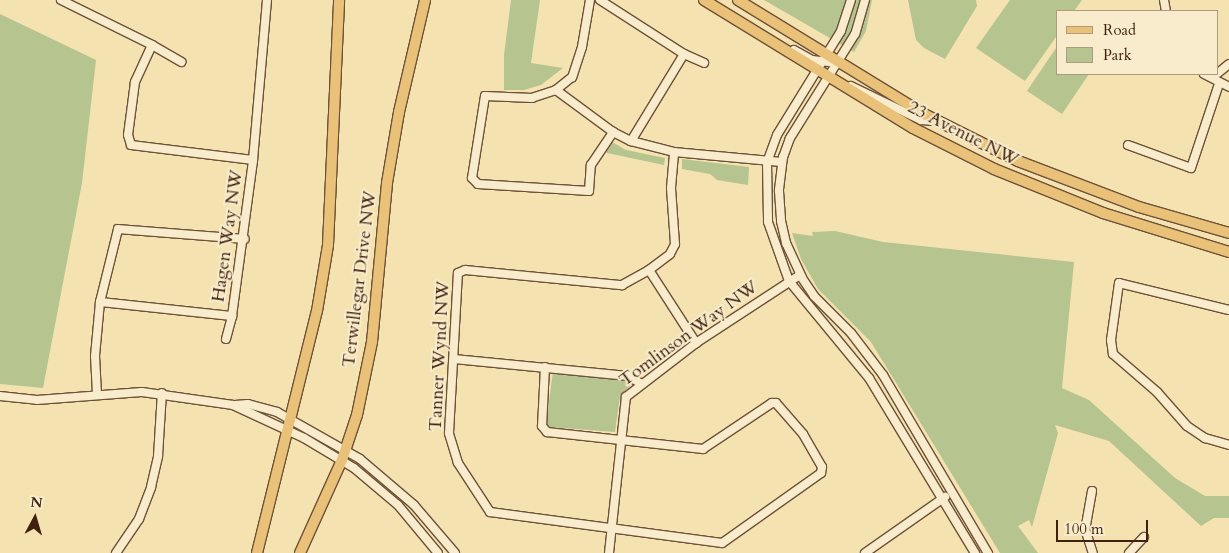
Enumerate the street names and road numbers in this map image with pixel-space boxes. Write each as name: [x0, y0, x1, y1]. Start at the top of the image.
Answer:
street label: 23 Avenue NW: [904, 97, 1022, 171]
street label: Hagen Way NW: [208, 168, 248, 304]
street label: Terwillegar Drive NW: [338, 190, 382, 368]
street label: Tomlinson Way NW: [615, 276, 763, 392]
street label: Tanner Wynd NW: [425, 280, 455, 432]

